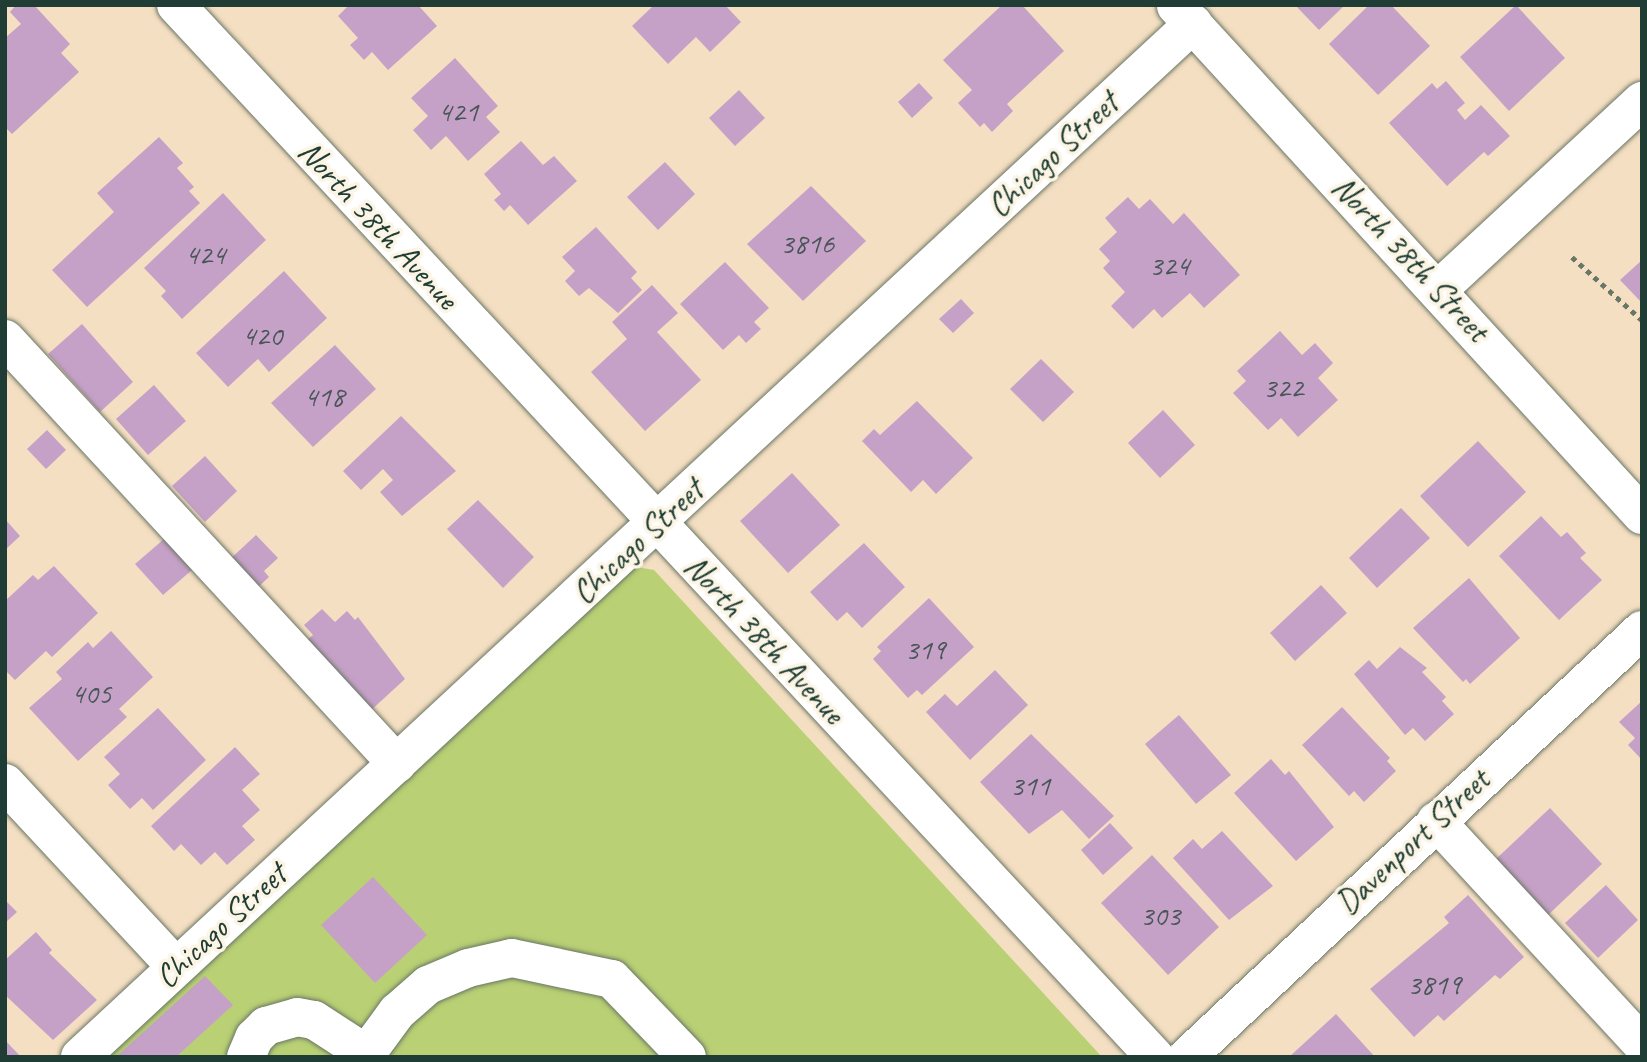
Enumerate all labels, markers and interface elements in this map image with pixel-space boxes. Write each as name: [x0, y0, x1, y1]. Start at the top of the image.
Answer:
street label: Chicago Street: [979, 84, 1127, 226]
house number: 421: [438, 93, 478, 129]
street label: North 38th Avenue: [290, 132, 466, 318]
street label: North 38th Street: [1323, 168, 1497, 350]
house number: 3816: [780, 225, 834, 261]
house number: 424: [185, 236, 225, 272]
house number: 324: [1149, 247, 1189, 283]
house number: 420: [242, 317, 282, 353]
house number: 322: [1263, 369, 1303, 405]
house number: 418: [304, 378, 344, 414]
street label: Chicago Street: [564, 471, 712, 613]
street label: North 38th Avenue: [676, 547, 852, 733]
house number: 319: [905, 631, 945, 667]
house number: 405: [71, 675, 111, 711]
street label: Davenport Street: [1328, 761, 1498, 923]
house number: 311: [1010, 767, 1050, 803]
street label: Chicago Street: [147, 855, 295, 997]
house number: 303: [1140, 897, 1180, 933]
house number: 3819: [1407, 966, 1461, 1002]

